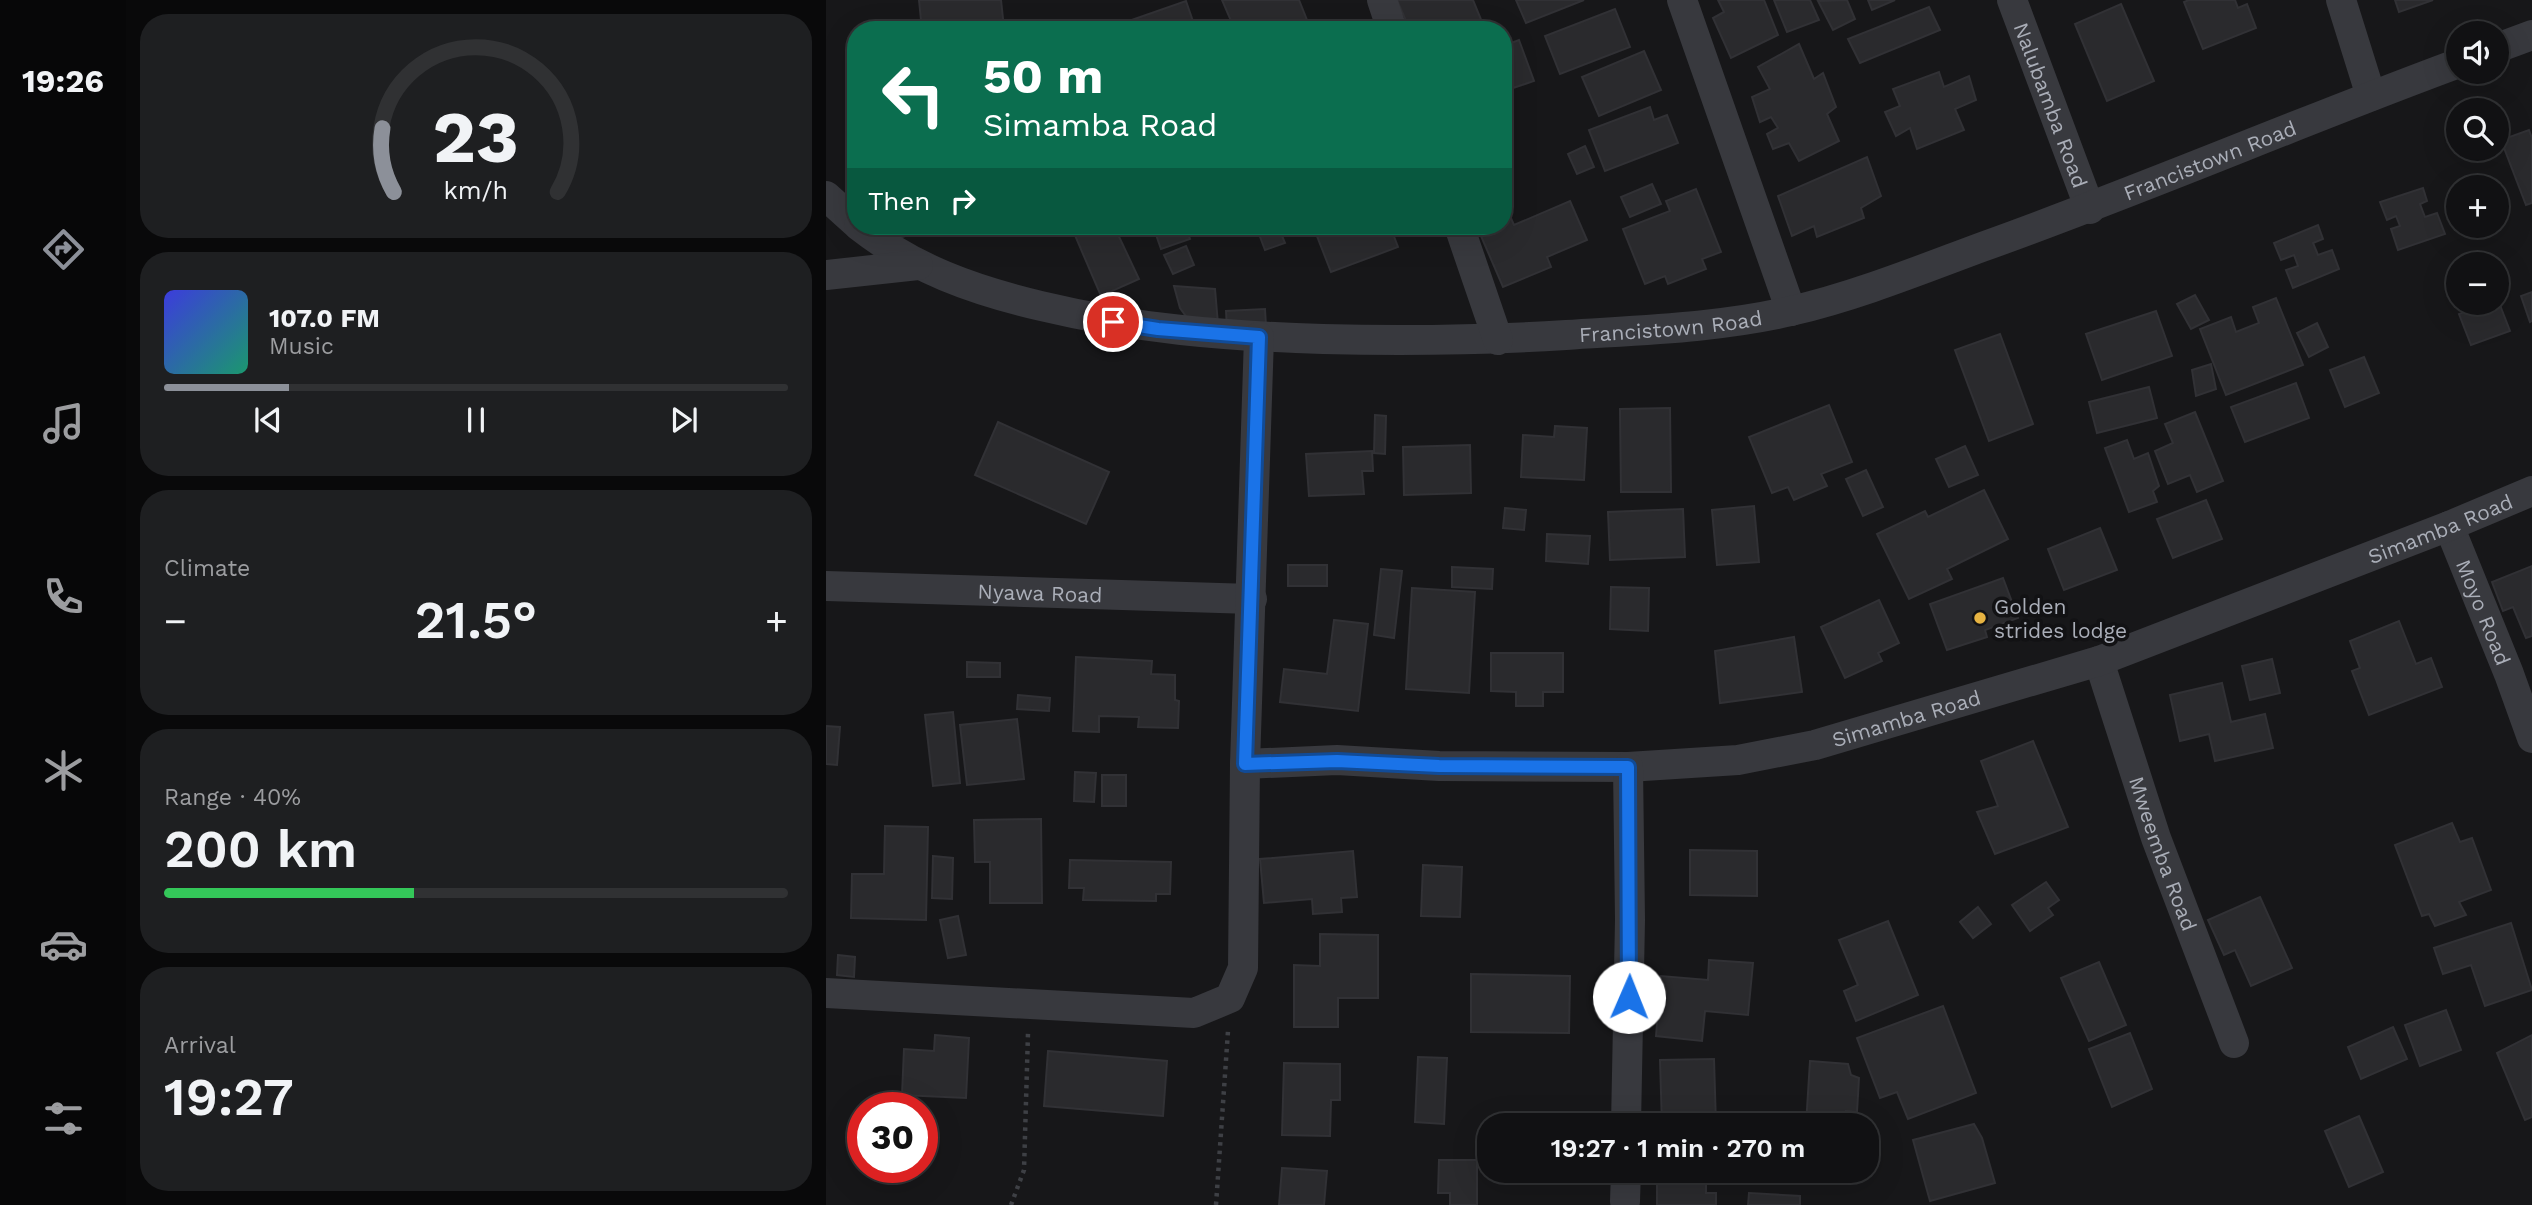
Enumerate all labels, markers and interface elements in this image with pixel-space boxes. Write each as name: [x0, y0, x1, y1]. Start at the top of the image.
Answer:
street label: Nalubamba Road: [2009, 19, 2093, 191]
map controls: [2446, 21, 2509, 315]
button: sound: [2446, 21, 2509, 84]
text: 50 m: [983, 47, 1103, 105]
icon: left: [868, 49, 959, 140]
text: 19:26: [22, 62, 104, 100]
text: 23: [433, 94, 519, 180]
button: search: [2446, 98, 2509, 161]
text: Simamba Road: [983, 106, 1217, 144]
street label: Francistown Road: [2120, 114, 2300, 205]
button: +: [2446, 175, 2509, 238]
text: km/h: [444, 176, 508, 205]
icon: right: [944, 182, 982, 220]
text: Then: [868, 186, 930, 216]
icon: directions: [39, 225, 88, 274]
button: −: [2446, 252, 2509, 315]
pin: [1083, 292, 1143, 352]
text: 107.0 FM: [269, 303, 380, 333]
icon: arrive: [1094, 303, 1132, 341]
street label: Francistown Road: [1578, 305, 1764, 347]
text: Music: [269, 333, 334, 360]
icon: music: [39, 399, 88, 448]
icon: previous: [249, 401, 287, 439]
icon: pause: [457, 401, 495, 439]
icon: next: [665, 401, 703, 439]
street label: Simamba Road: [2364, 488, 2516, 569]
text: Climate: [164, 555, 250, 582]
street label: Moyo Road: [2451, 556, 2517, 669]
icon: phone: [39, 572, 88, 621]
street label: Nyawa Road: [977, 578, 1103, 607]
text: 21.5°: [415, 590, 537, 651]
place label: Golden strides lodge: [1994, 594, 2127, 643]
text: −: [164, 599, 187, 643]
text: +: [765, 599, 788, 643]
marker: Golden strides lodge: [1972, 610, 1988, 626]
street label: Simamba Road: [1829, 684, 1983, 752]
icon: climate: [39, 746, 88, 795]
street label: Mweemba Road: [2124, 773, 2203, 934]
text: Range · 40%: [164, 784, 301, 811]
text: 200 km: [164, 819, 357, 880]
icon: car: [39, 920, 88, 969]
position arrow: [1592, 960, 1666, 1034]
text: Arrival: [164, 1032, 236, 1059]
text: 19:27: [164, 1067, 294, 1128]
speed limit sign: 30: [847, 1092, 938, 1183]
icon: filters: [39, 1094, 88, 1143]
text: 19:27 · 1 min · 270 m: [1551, 1133, 1805, 1163]

